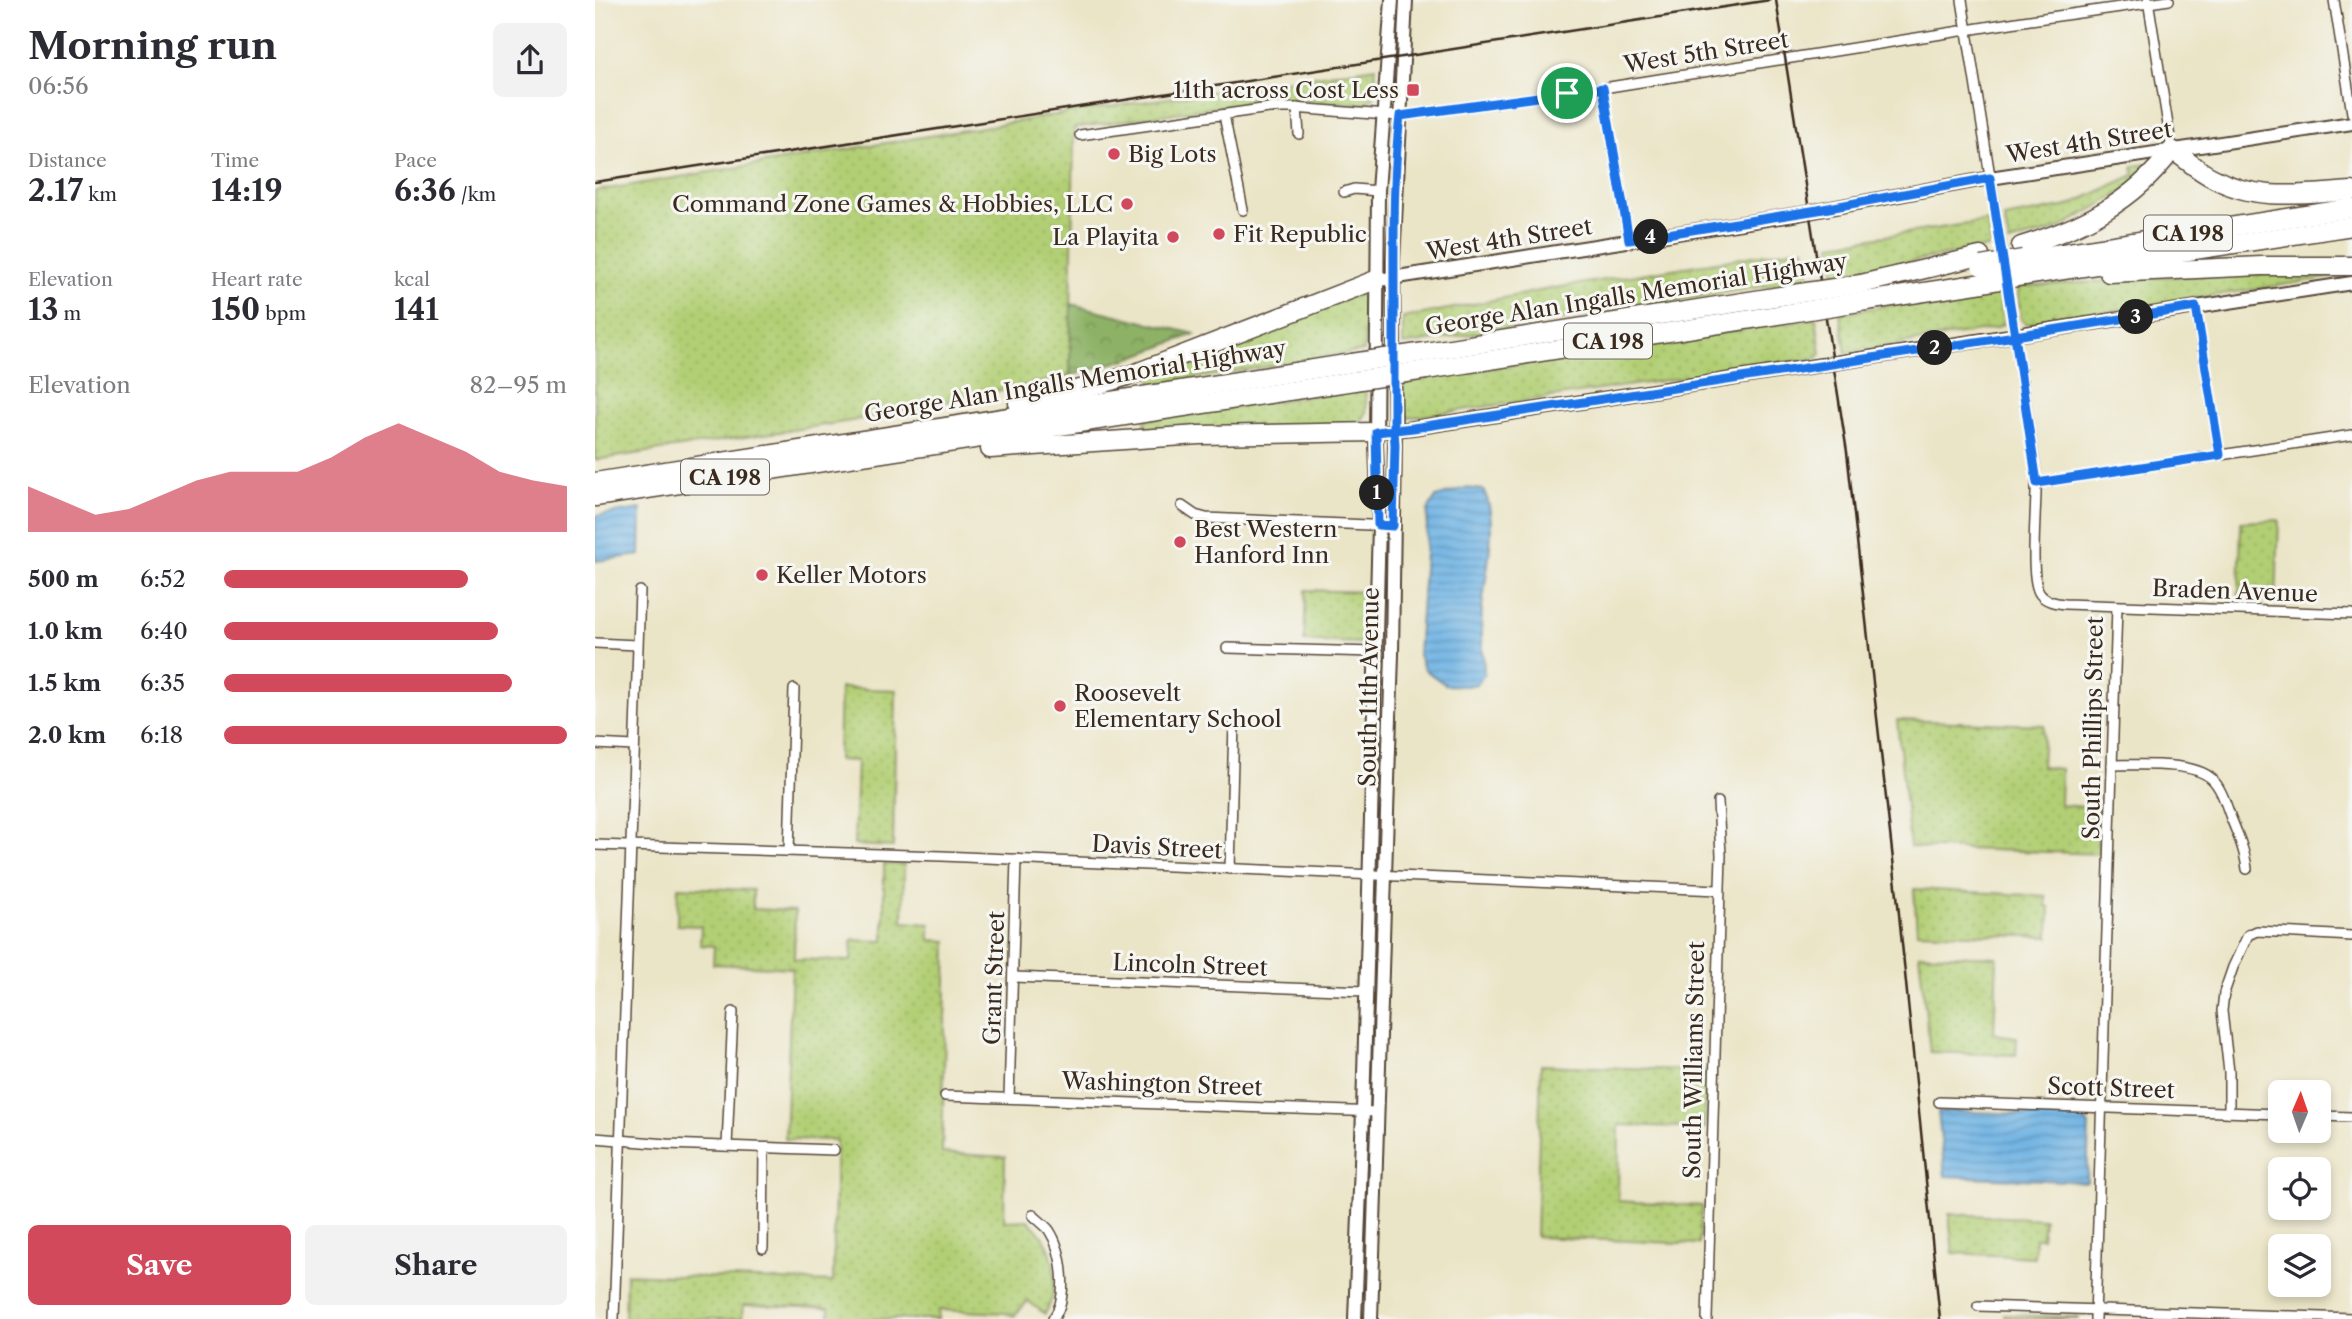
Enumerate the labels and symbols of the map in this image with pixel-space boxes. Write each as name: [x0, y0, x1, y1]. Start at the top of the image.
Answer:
street label: West 5th Street: [1621, 25, 1790, 79]
pin: [1537, 63, 1597, 123]
place label: 11th across Cost Less: [1173, 76, 1399, 104]
marker: 11th across Cost Less: [1405, 82, 1421, 98]
street label: West 4th Street: [2003, 115, 2174, 169]
place label: Big Lots: [1128, 140, 1217, 168]
marker: Big Lots: [1106, 146, 1122, 162]
place label: Command Zone Games & Hobbies, LLC: [672, 190, 1113, 218]
marker: Command Zone Games & Hobbies, LLC: [1119, 196, 1135, 212]
street label: West 4th Street: [1423, 212, 1594, 266]
road number: CA 198: [2144, 216, 2232, 250]
pin: 4: [1633, 219, 1669, 254]
place label: Fit Republic: [1233, 220, 1367, 248]
place label: La Playita: [1052, 223, 1160, 251]
marker: Fit Republic: [1211, 226, 1227, 242]
marker: La Playita: [1165, 229, 1181, 245]
street label: George Alan Ingalls Memorial Highway: [1423, 247, 1849, 341]
pin: 3: [2119, 300, 2153, 334]
road number: CA 198: [1564, 324, 1652, 358]
pin: 2: [1917, 330, 1953, 366]
street label: George Alan Ingalls Memorial Highway: [862, 334, 1288, 428]
road number: CA 198: [681, 460, 769, 494]
pin: 1: [1359, 476, 1395, 510]
place label: Best Western Hanford Inn: [1194, 515, 1337, 569]
marker: Best Western Hanford Inn: [1172, 534, 1188, 550]
place label: Keller Motors: [776, 561, 927, 589]
marker: Keller Motors: [754, 567, 770, 583]
street label: Braden Avenue: [2152, 574, 2318, 608]
street label: South 11th Avenue: [1353, 587, 1385, 787]
street label: South Phillips Street: [2077, 616, 2109, 840]
place label: Roosevelt Elementary School: [1074, 679, 1282, 733]
marker: Roosevelt Elementary School: [1052, 698, 1068, 714]
street label: Davis Street: [1091, 830, 1223, 864]
street label: Grant Street: [978, 911, 1010, 1045]
street label: South Williams Street: [1678, 941, 1710, 1179]
street label: Lincoln Street: [1112, 948, 1268, 982]
street label: Washington Street: [1060, 1066, 1263, 1102]
street label: Scott Street: [2047, 1072, 2175, 1104]
north arrow: [2268, 1080, 2331, 1143]

